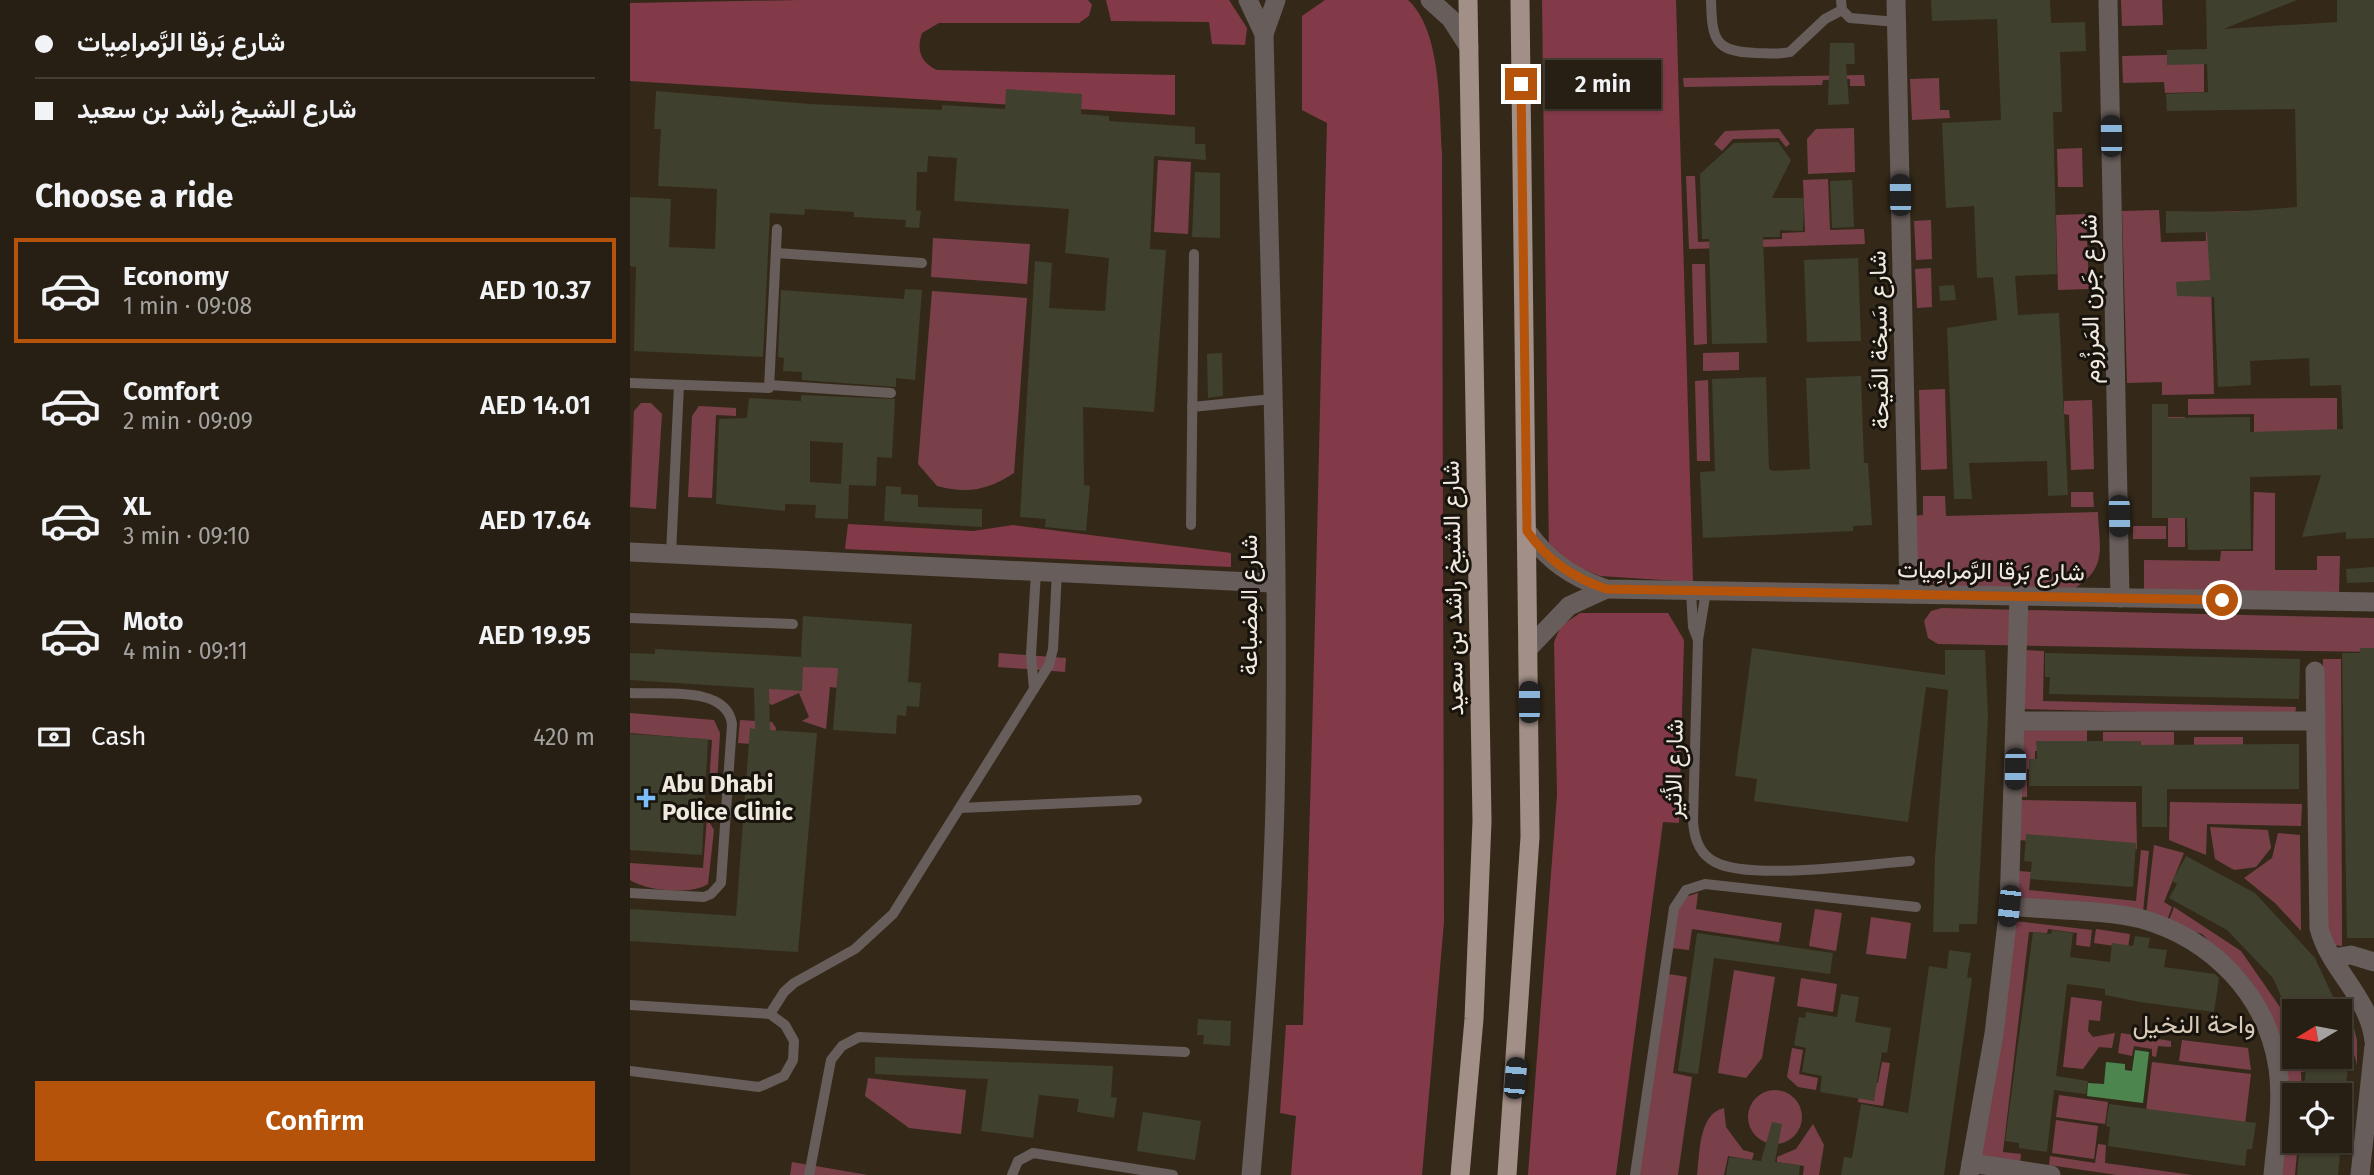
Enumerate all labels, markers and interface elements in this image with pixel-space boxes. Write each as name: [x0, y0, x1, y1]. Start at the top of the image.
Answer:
text: شارع بَرقا الرَّمرامِيات: [77, 27, 285, 58]
callout: 2 min: [1546, 60, 1661, 108]
route end: [1505, 68, 1537, 100]
text: 2 min: [1575, 70, 1631, 98]
text: شارع الشيخ راشد بن سعيد: [77, 94, 356, 125]
car: [2101, 115, 2122, 157]
car: [1890, 174, 1911, 216]
text: Choose a ride: [35, 177, 233, 215]
street label: شارع جَرن المَرزُوم: [2075, 214, 2107, 384]
street label: شارع سَبخة الفَيحة: [1863, 250, 1897, 430]
icon: car: [39, 259, 102, 322]
text: Economy: [123, 261, 229, 292]
text: AED 10.37: [480, 275, 591, 306]
text: 1 min · 09:08: [123, 292, 252, 320]
icon: car: [39, 374, 102, 437]
text: Comfort: [123, 376, 219, 407]
text: AED 14.01: [480, 390, 591, 421]
text: 2 min · 09:09: [123, 407, 253, 435]
street label: شارع الشيخ راشد بن سعيد: [1437, 460, 1472, 716]
icon: car: [39, 489, 102, 552]
text: XL: [123, 491, 151, 522]
car: [2109, 495, 2130, 537]
text: AED 17.64: [480, 505, 591, 536]
text: 3 min · 09:10: [123, 522, 250, 550]
street label: شارع المِضباعة: [1235, 534, 1265, 676]
street label: شارع بَرقا الرَّمرامِيات: [1897, 555, 2085, 589]
route start: [2206, 584, 2238, 616]
icon: car: [39, 604, 102, 667]
text: Moto: [123, 606, 183, 637]
text: AED 19.95: [479, 620, 591, 651]
text: 4 min · 09:11: [123, 637, 248, 665]
car: [1519, 681, 1540, 723]
icon: cash: [35, 718, 73, 756]
street label: شارع الأثير: [1659, 719, 1691, 820]
text: Cash: [91, 721, 147, 752]
text: 420 m: [533, 723, 595, 751]
car: [2005, 748, 2026, 790]
place label: Abu Dhabi Police Clinic: [661, 770, 794, 826]
marker: Abu Dhabi Police Clinic: [636, 788, 656, 808]
car: [1997, 884, 2022, 928]
north arrow: [2282, 999, 2352, 1069]
map controls: [2282, 999, 2352, 1153]
district label: واحة النخيل: [2132, 1009, 2256, 1040]
car: [1503, 1056, 1528, 1100]
button: Confirm: [35, 1081, 595, 1161]
button: locate: [2282, 1083, 2352, 1153]

